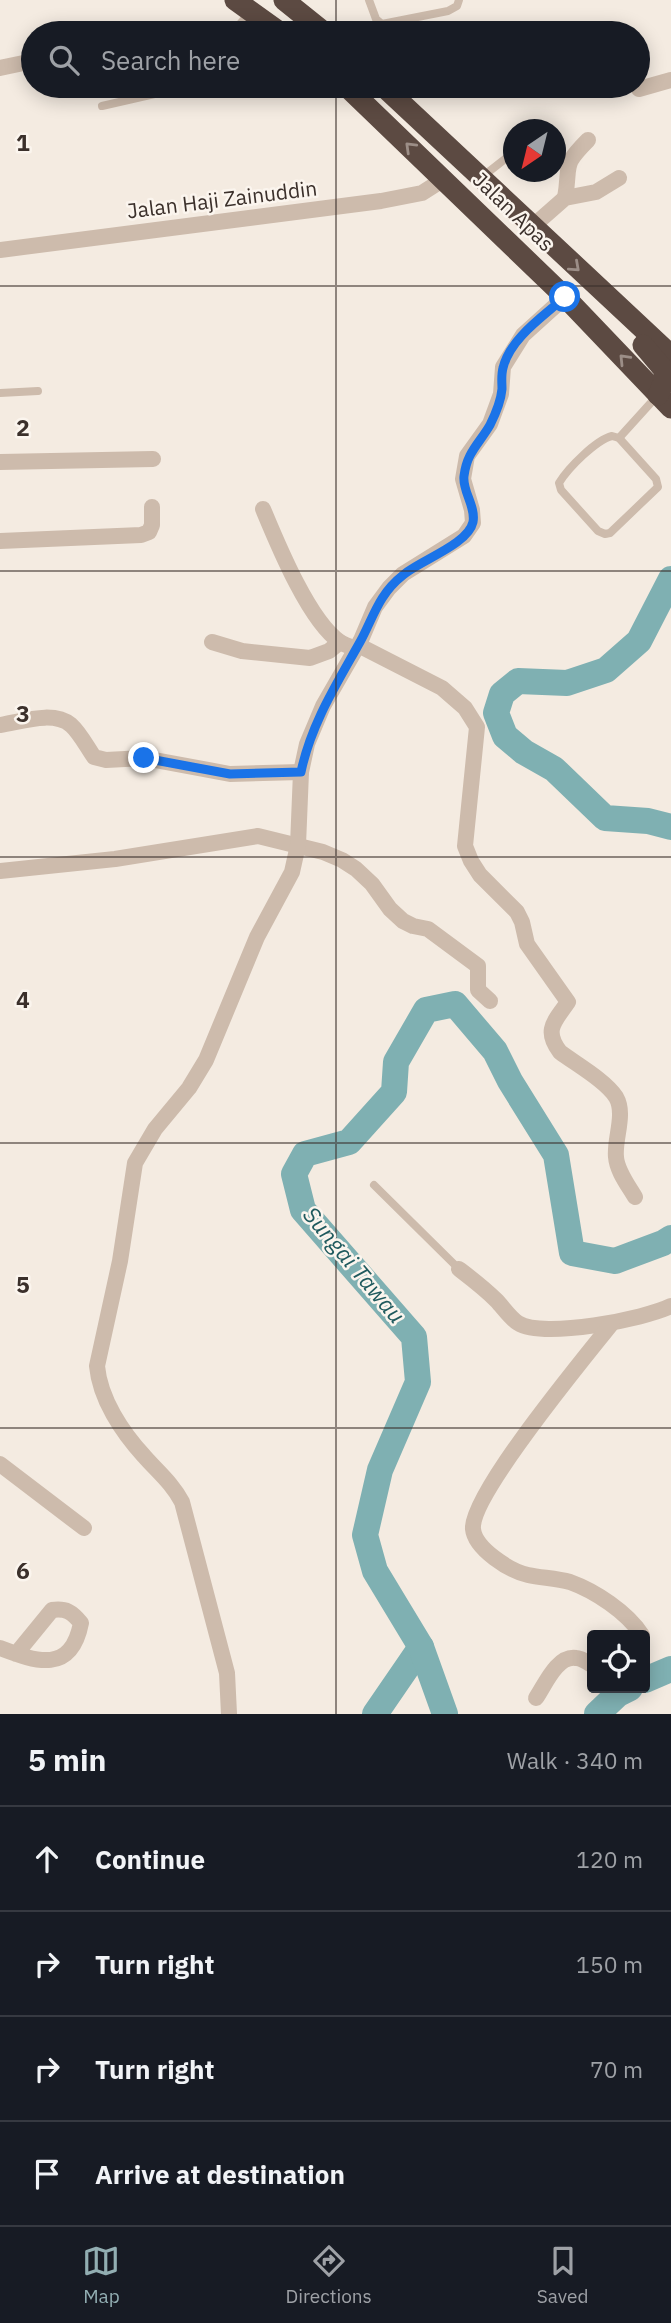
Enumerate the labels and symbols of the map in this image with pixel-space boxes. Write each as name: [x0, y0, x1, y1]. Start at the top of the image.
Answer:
north arrow: [503, 119, 566, 182]
text: 1: [16, 127, 30, 157]
one-way arrow: [405, 142, 418, 155]
street label: Jalan Apas: [467, 165, 560, 257]
street label: Jalan Haji Zainuddin: [125, 173, 319, 225]
one-way arrow: [567, 259, 580, 271]
route start: [549, 281, 580, 312]
one-way arrow: [619, 354, 632, 367]
text: 2: [16, 412, 30, 442]
text: 3: [16, 698, 30, 728]
route end: [128, 742, 159, 773]
text: 4: [16, 984, 30, 1014]
water label: Sungai Tawau: [297, 1200, 412, 1329]
text: 5: [16, 1269, 30, 1299]
text: 6: [16, 1555, 30, 1585]

